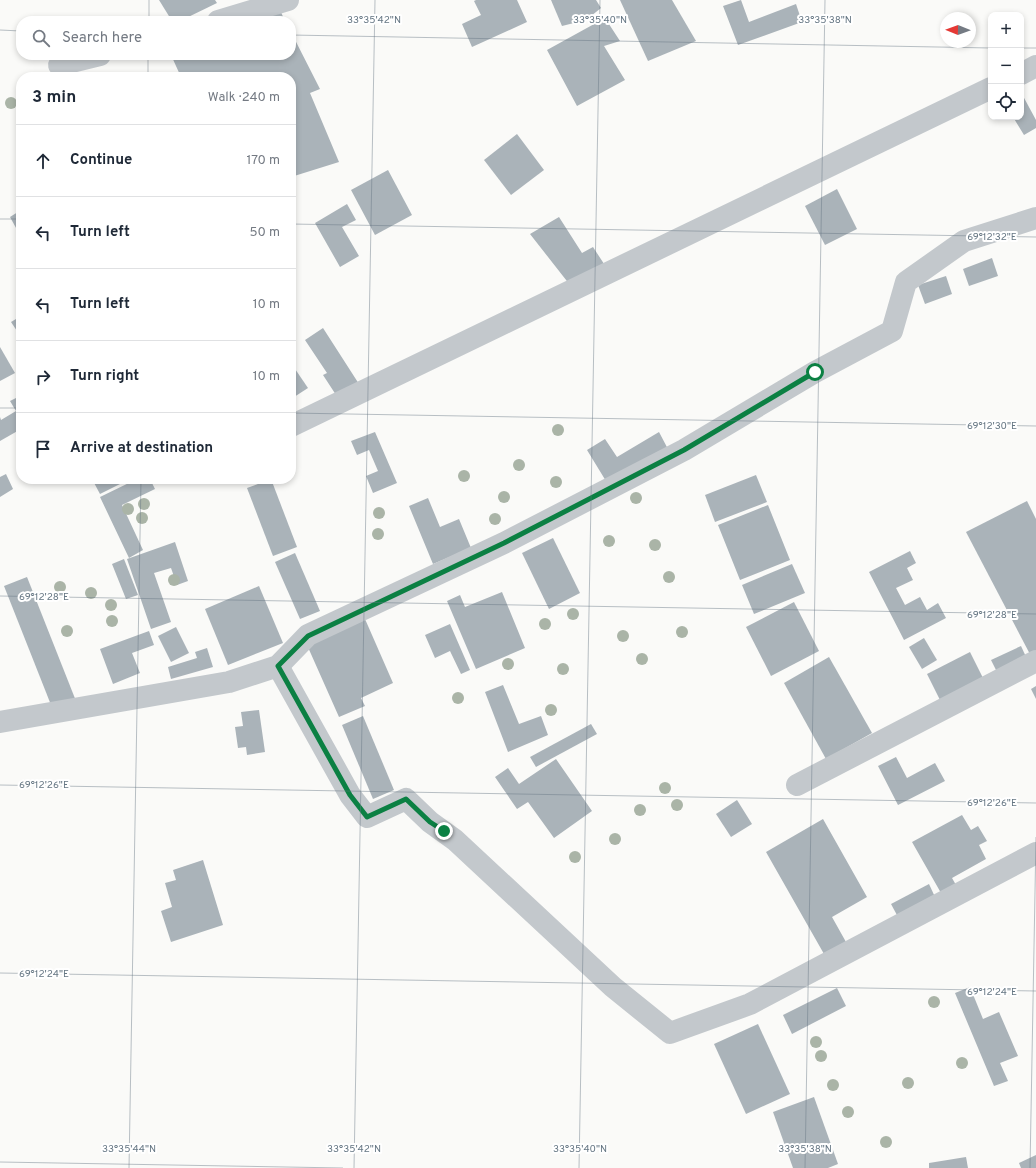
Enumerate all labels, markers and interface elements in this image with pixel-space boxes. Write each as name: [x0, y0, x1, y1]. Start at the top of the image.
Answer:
north arrow: [940, 12, 976, 48]
map controls: [988, 12, 1024, 120]
button: +: [988, 12, 1024, 48]
text: 33°35'42"N: [347, 14, 401, 27]
text: 33°35'40"N: [573, 14, 627, 27]
text: 33°35'38"N: [798, 14, 852, 27]
search box: [16, 16, 296, 60]
icon: search: [30, 27, 52, 49]
text: Search here: [62, 29, 142, 48]
button: −: [988, 48, 1024, 84]
button: locate: [988, 84, 1024, 120]
text: 3 min: [32, 87, 76, 109]
text: Walk · 240 m: [208, 90, 280, 106]
icon: ahead: [32, 150, 54, 172]
text: Continue: [70, 151, 132, 170]
text: 170 m: [246, 153, 280, 169]
icon: left: [32, 222, 54, 244]
text: Turn left: [70, 223, 130, 242]
text: 50 m: [250, 225, 280, 241]
text: 69°12'32"E: [967, 231, 1017, 244]
icon: left: [32, 294, 54, 316]
text: Turn left: [70, 295, 130, 314]
text: 10 m: [253, 297, 280, 313]
route start: [806, 363, 824, 381]
icon: right: [32, 366, 54, 388]
text: Turn right: [70, 367, 139, 386]
text: 10 m: [253, 369, 280, 385]
text: 69°12'30"E: [967, 420, 1017, 433]
icon: arrive: [32, 438, 54, 460]
text: Arrive at destination: [70, 439, 213, 458]
text: 69°12'28"E: [19, 591, 69, 604]
text: 69°12'28"E: [967, 609, 1017, 622]
text: 69°12'26"E: [19, 779, 69, 792]
text: 69°12'26"E: [967, 797, 1017, 810]
route end: [435, 822, 453, 840]
text: 69°12'24"E: [19, 968, 69, 981]
text: 69°12'24"E: [967, 986, 1017, 999]
text: 33°35'44"N: [102, 1143, 156, 1156]
text: 33°35'42"N: [327, 1143, 381, 1156]
text: 33°35'40"N: [553, 1143, 607, 1156]
text: 33°35'38"N: [778, 1143, 832, 1156]

